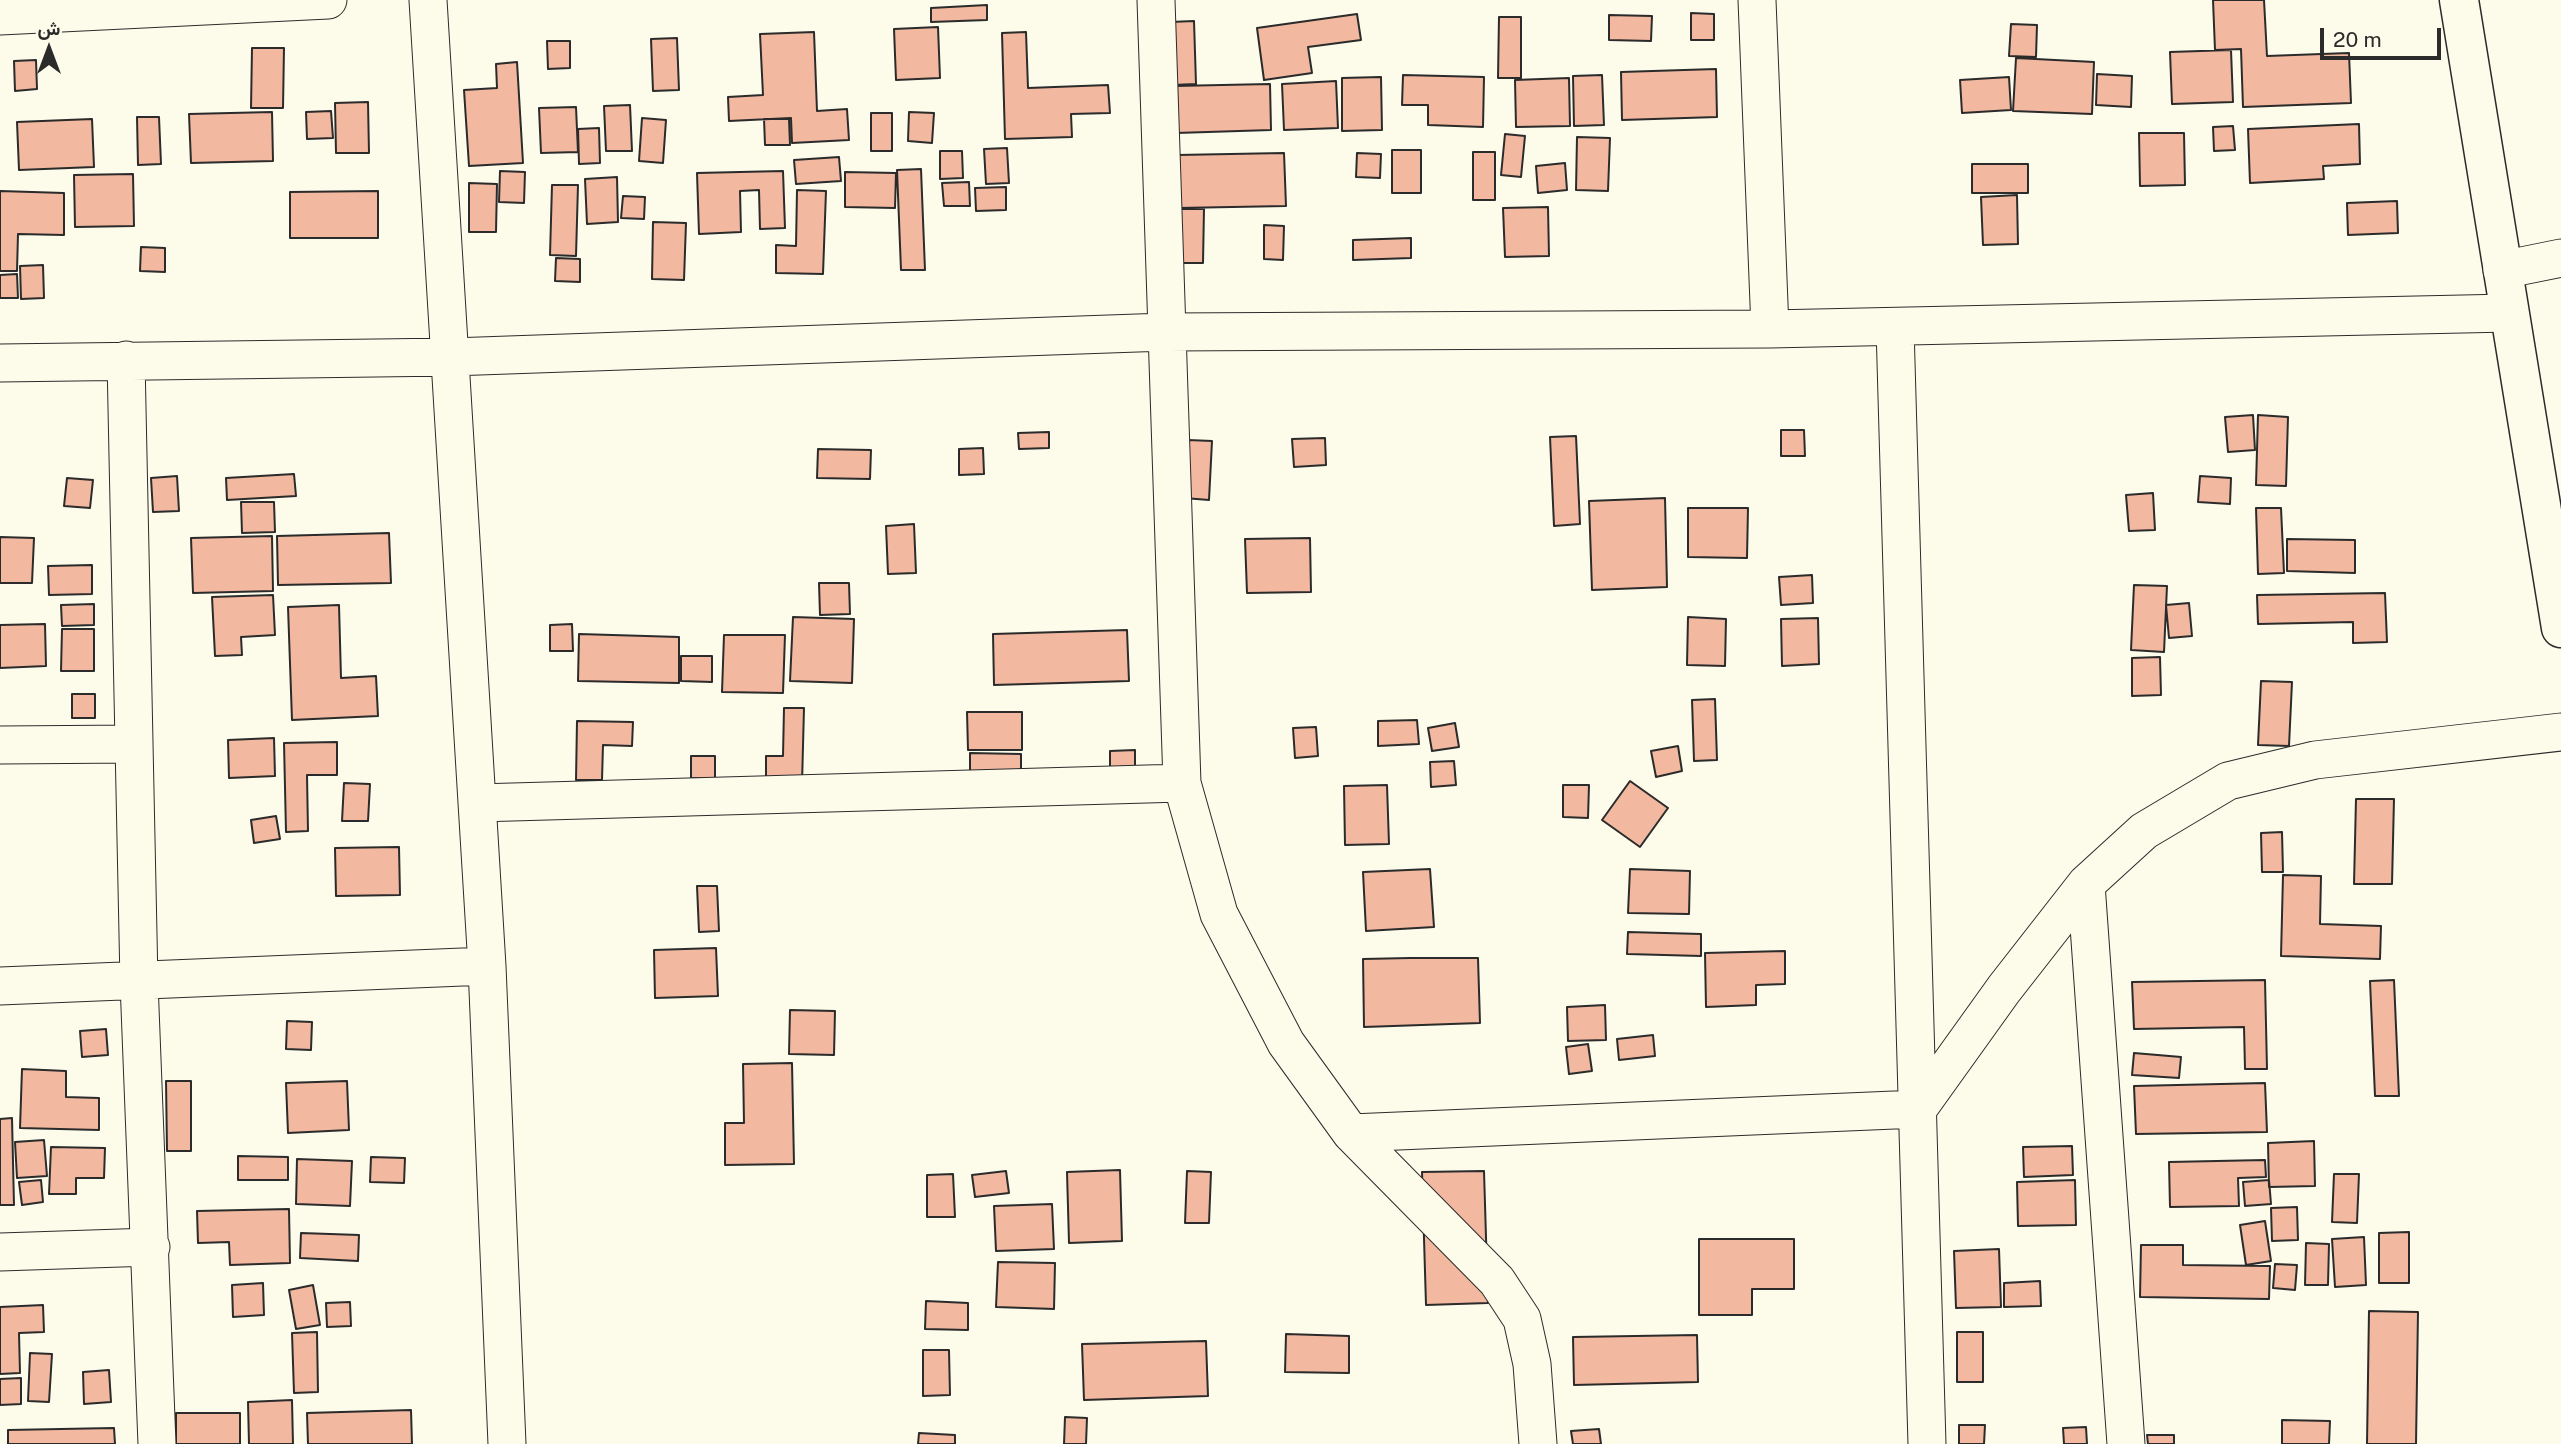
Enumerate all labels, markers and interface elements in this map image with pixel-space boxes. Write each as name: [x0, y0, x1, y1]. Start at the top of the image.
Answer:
north arrow: [14, 14, 84, 84]
scale bar: [2323, 14, 2444, 58]
text: ش: [38, 17, 60, 39]
text: 20 m: [2333, 27, 2382, 52]

